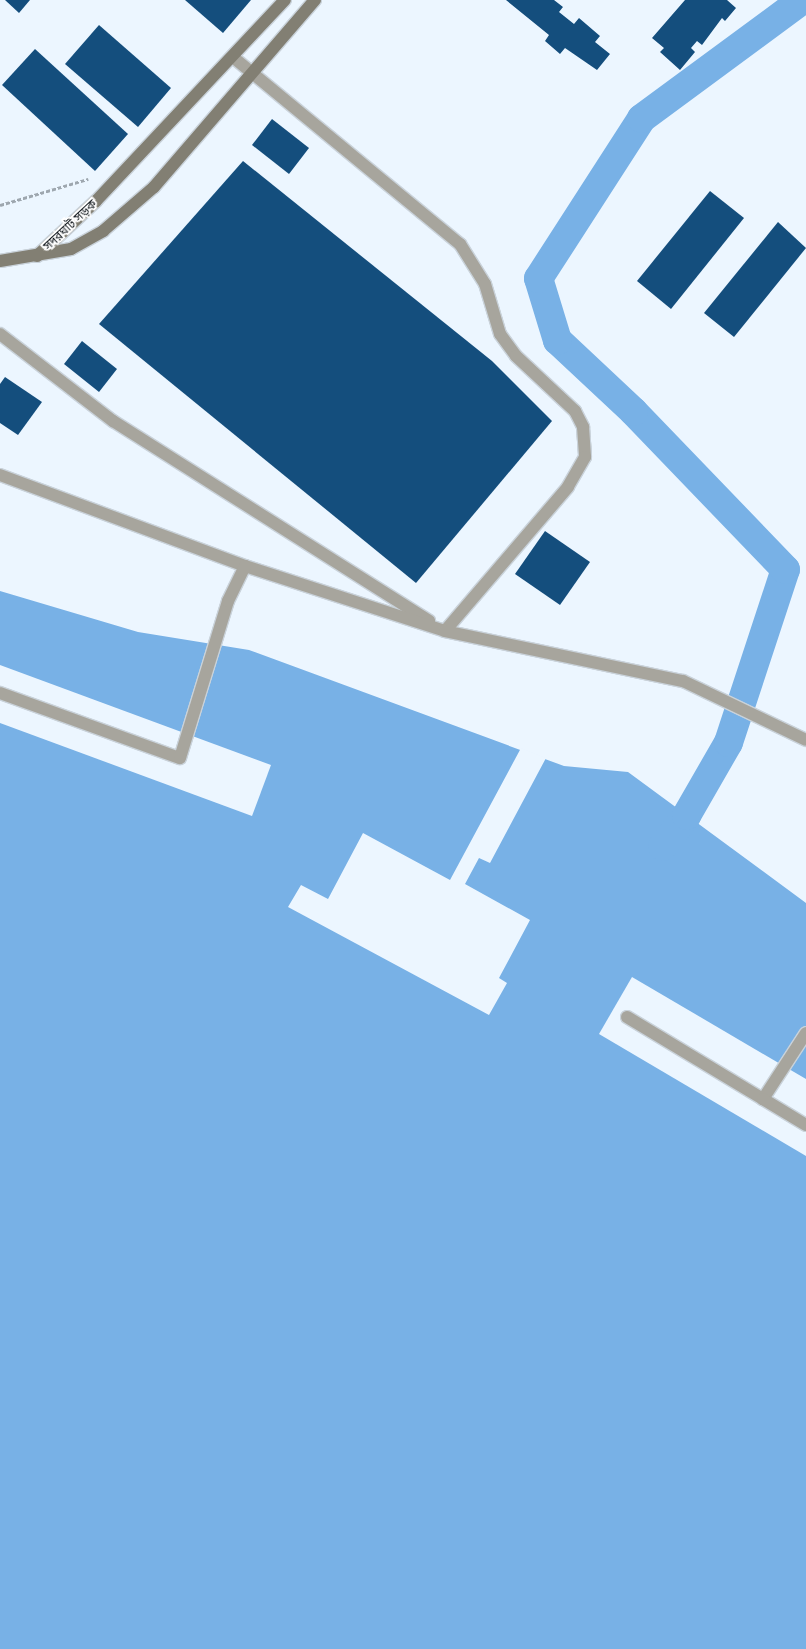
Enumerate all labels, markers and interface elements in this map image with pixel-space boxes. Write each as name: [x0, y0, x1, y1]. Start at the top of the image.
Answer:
street label: সদরঘাট সড়ক: [40, 197, 100, 253]

